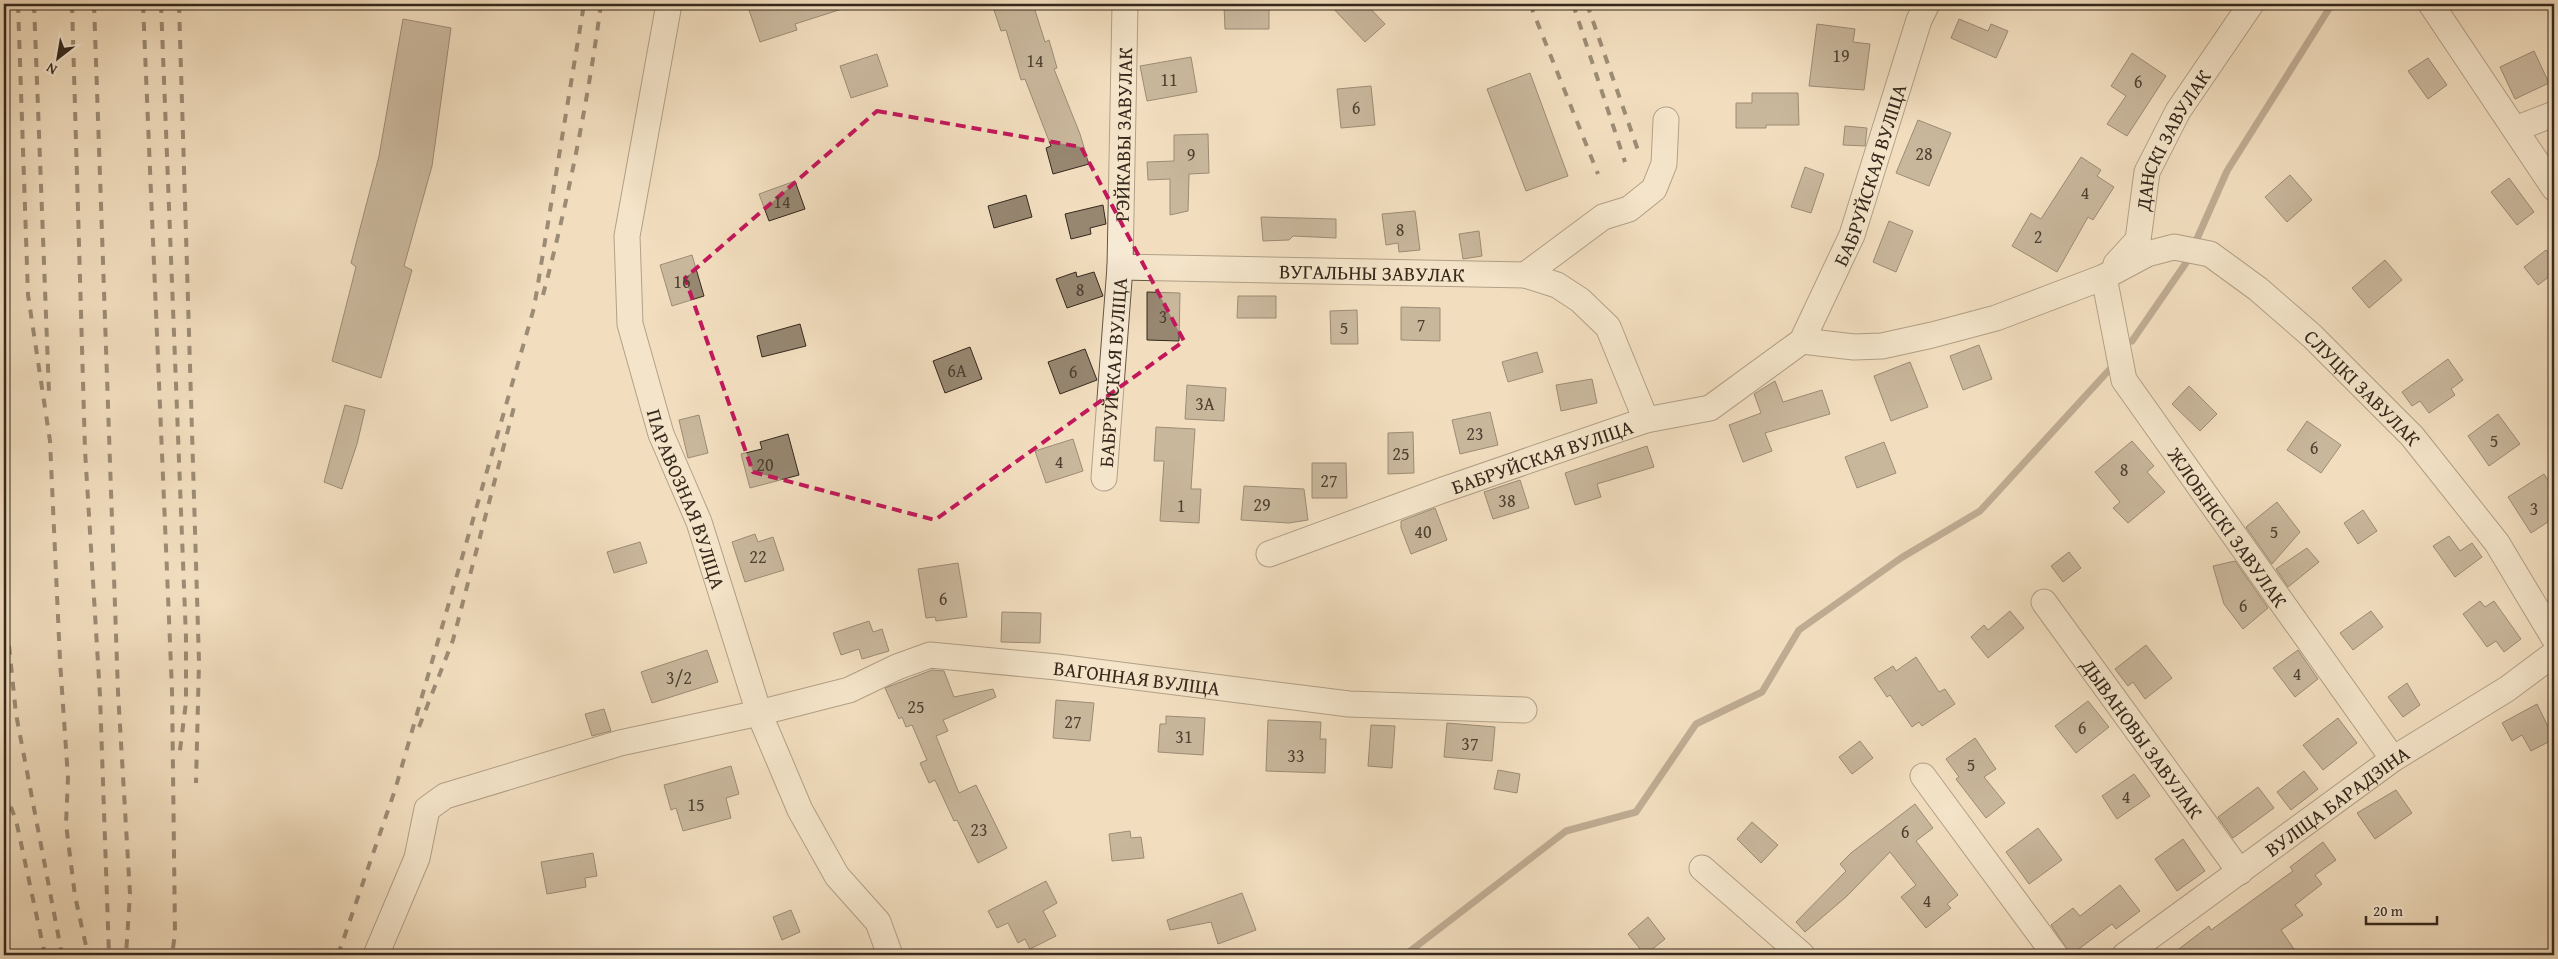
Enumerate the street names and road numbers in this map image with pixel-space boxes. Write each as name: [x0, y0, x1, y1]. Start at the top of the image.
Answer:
street label: РЭЙКАВЫ ЗАВУЛАК: [1106, 46, 1139, 222]
street label: ДАНСКІ ЗАВУЛАК: [2127, 63, 2217, 213]
street label: БАБРУЙСКАЯ ВУЛІЦА: [1825, 80, 1913, 270]
street label: ВУГАЛЬНЫ ЗАВУЛАК: [1279, 256, 1466, 288]
street label: БАБРУЙСКАЯ ВУЛІЦА: [1090, 276, 1134, 468]
street label: СЛУЦКІ ЗАВУЛАК: [2298, 322, 2429, 452]
street label: ПАРАВОЗНАЯ ВУЛІЦА: [640, 406, 734, 593]
street label: БАБРУЙСКАЯ ВУЛІЦА: [1447, 411, 1637, 501]
street label: ЖЛОБІНСКІ ЗАВУЛАК: [2161, 440, 2296, 613]
street label: ДЫВАНОВЫ ЗАВУЛАК: [2074, 651, 2211, 825]
street label: ВАГОННАЯ ВУЛІЦА: [1052, 652, 1222, 702]
street label: ВУЛІЦА БАРАДЗІНА: [2258, 738, 2415, 863]

